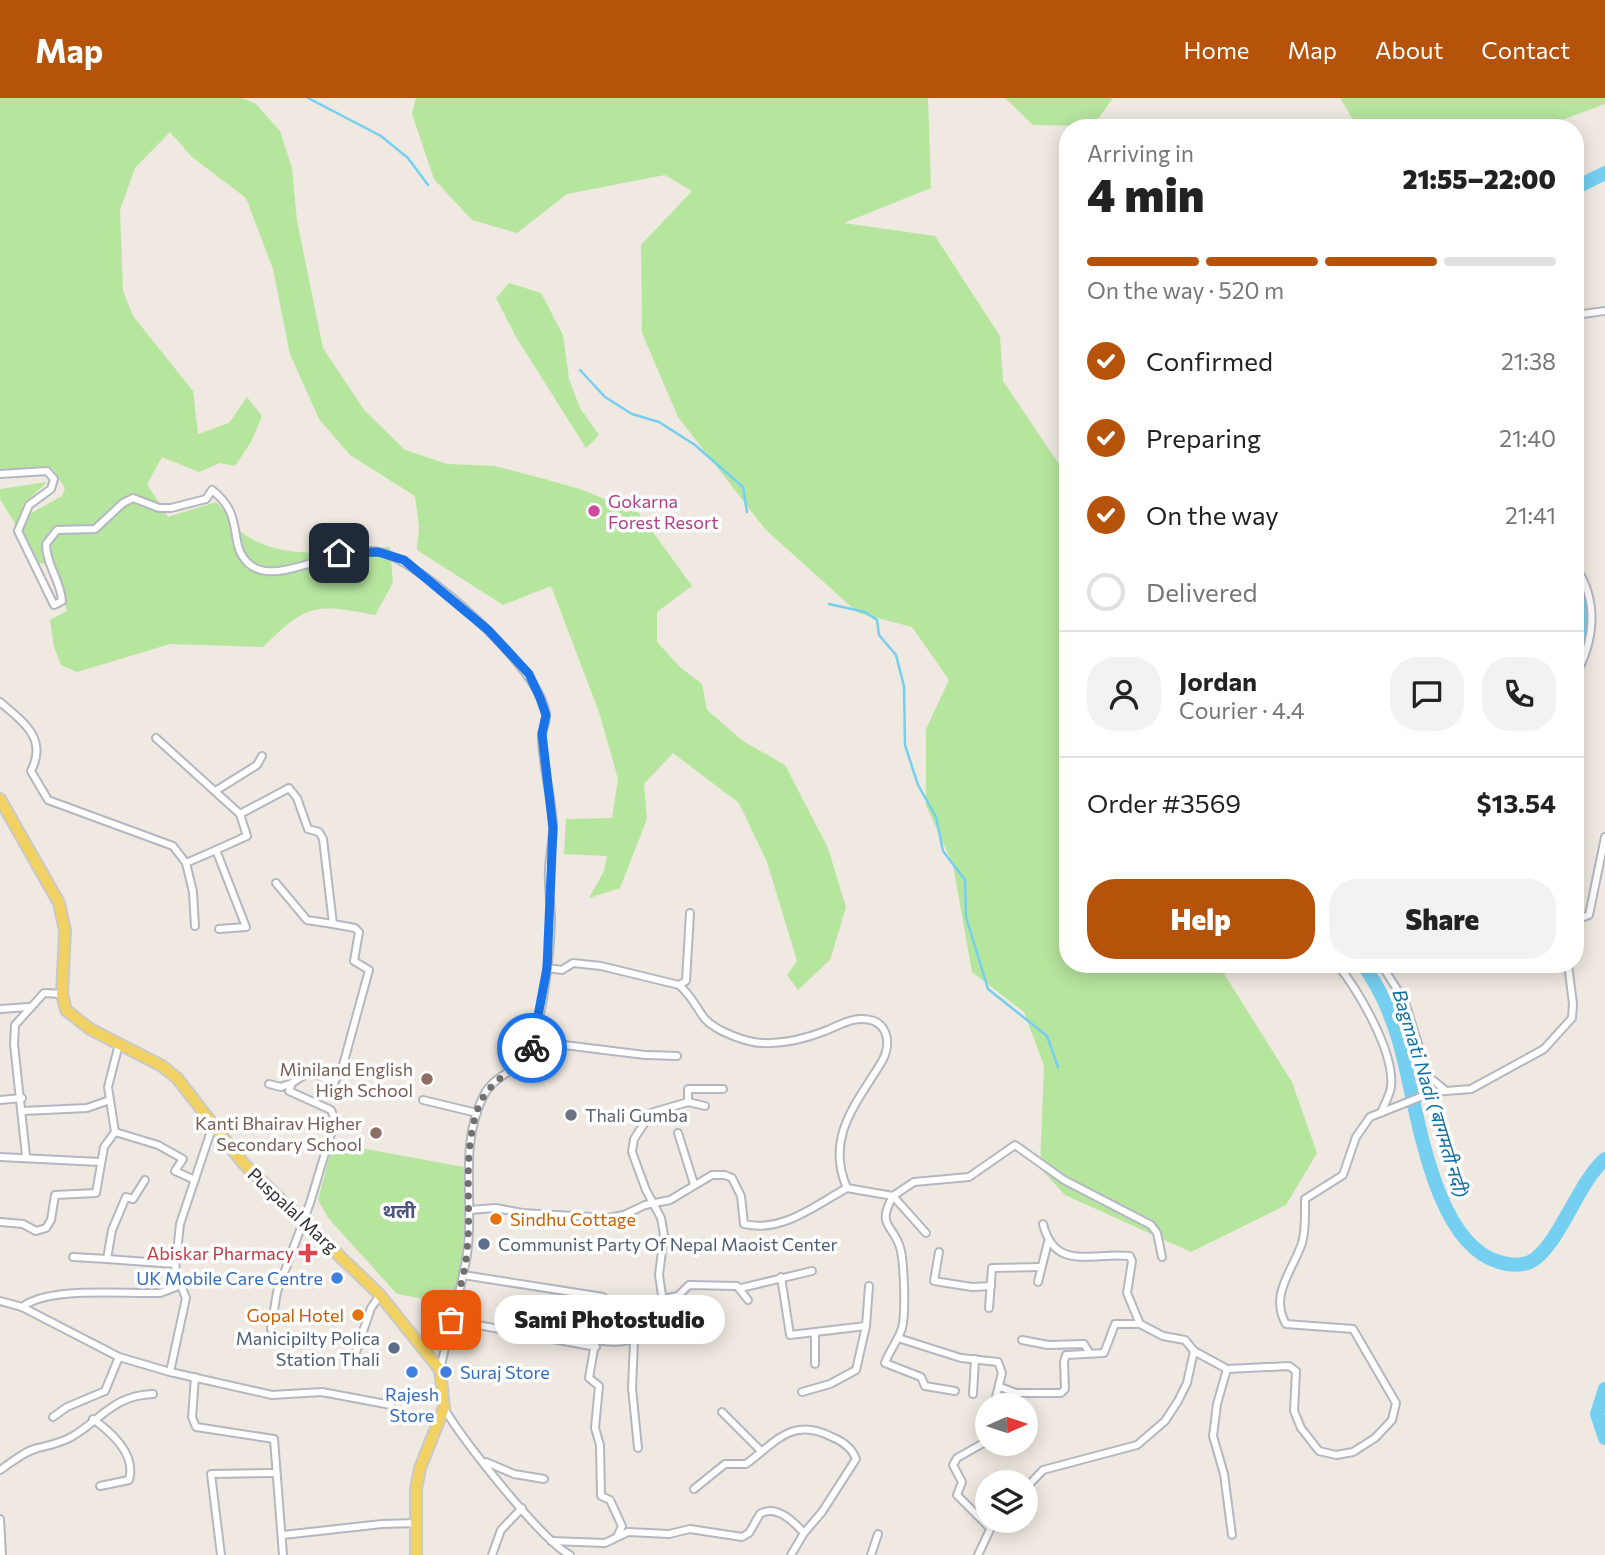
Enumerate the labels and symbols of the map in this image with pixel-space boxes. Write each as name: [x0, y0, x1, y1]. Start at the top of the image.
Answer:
place label: Gokarna Forest Resort: [608, 490, 719, 533]
marker: Gokarna Forest Resort: [586, 503, 602, 519]
pin: [309, 523, 369, 583]
water label: Bagmati Nadi (बागमती नदी): [1388, 986, 1474, 1200]
courier: [497, 1013, 567, 1083]
place label: Miniland English High School: [280, 1058, 413, 1101]
marker: Miniland English High School: [419, 1071, 435, 1087]
place label: Thali Gumba: [585, 1104, 688, 1126]
marker: Thali Gumba: [563, 1107, 579, 1123]
place label: Kanti Bhairav Higher Secondary School: [195, 1112, 362, 1155]
marker: Kanti Bhairav Higher Secondary School: [368, 1125, 384, 1141]
street label: Puspalal Marg: [243, 1163, 343, 1257]
district label: थली: [382, 1199, 416, 1222]
place label: Sindhu Cottage: [510, 1208, 636, 1230]
marker: Sindhu Cottage: [488, 1211, 504, 1227]
place label: Communist Party Of Nepal Maoist Center: [498, 1233, 838, 1255]
marker: Communist Party Of Nepal Maoist Center: [476, 1236, 492, 1252]
place label: Abiskar Pharmacy: [147, 1242, 294, 1264]
marker: Abiskar Pharmacy: [300, 1245, 316, 1261]
place label: UK Mobile Care Centre: [136, 1267, 323, 1289]
marker: UK Mobile Care Centre: [329, 1270, 345, 1286]
pin: [421, 1290, 481, 1350]
callout: Sami Photostudio: [493, 1296, 724, 1344]
place label: Gopal Hotel: [247, 1304, 344, 1326]
marker: Gopal Hotel: [350, 1307, 366, 1323]
place label: Manicipilty Polica Station Thali: [236, 1327, 380, 1370]
marker: Manicipilty Polica Station Thali: [386, 1340, 402, 1356]
place label: Suraj Store: [460, 1361, 550, 1383]
marker: Rajesh Store: [404, 1364, 420, 1380]
marker: Suraj Store: [438, 1364, 454, 1380]
place label: Rajesh Store: [385, 1383, 439, 1426]
north arrow: [975, 1393, 1038, 1456]

